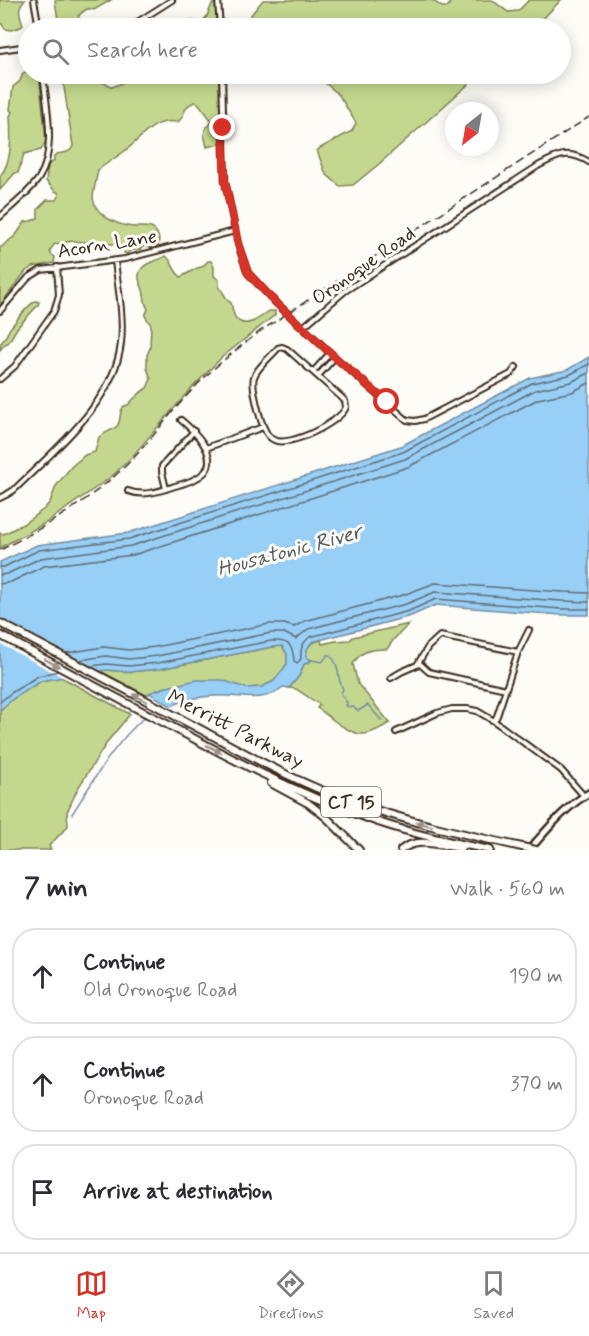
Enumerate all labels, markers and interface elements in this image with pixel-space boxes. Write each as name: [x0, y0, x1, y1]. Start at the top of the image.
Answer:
search box: [18, 18, 571, 84]
icon: search: [39, 35, 72, 68]
text: Search here: [87, 37, 198, 65]
north arrow: [445, 102, 499, 156]
route end: [209, 114, 235, 140]
street label: Oronoque Road: [307, 221, 421, 312]
street label: Acorn Lane: [55, 223, 159, 266]
route start: [373, 388, 399, 414]
water label: Housatonic River: [214, 517, 368, 584]
one-way arrow: [43, 658, 60, 668]
street label: Merritt Parkway: [163, 683, 308, 775]
one-way arrow: [131, 693, 149, 703]
one-way arrow: [206, 744, 223, 754]
road number: CT 15: [321, 787, 381, 817]
one-way arrow: [415, 819, 433, 829]
text: 7 min: [24, 872, 88, 906]
text: Walk · 560 m: [450, 876, 565, 903]
text: Continue: [83, 949, 165, 977]
icon: ahead: [26, 960, 59, 993]
text: 190 m: [509, 963, 563, 990]
text: Old Oronoque Road: [83, 977, 237, 1004]
text: Continue: [83, 1057, 165, 1085]
icon: ahead: [26, 1068, 59, 1101]
text: 370 m: [511, 1071, 563, 1098]
text: Oronoque Road: [83, 1085, 204, 1112]
icon: arrive: [26, 1176, 59, 1209]
text: Arrive at destination: [83, 1178, 273, 1206]
tab: Map: [75, 1267, 108, 1324]
tab: Directions: [258, 1267, 324, 1324]
tab: Saved: [474, 1267, 514, 1324]

